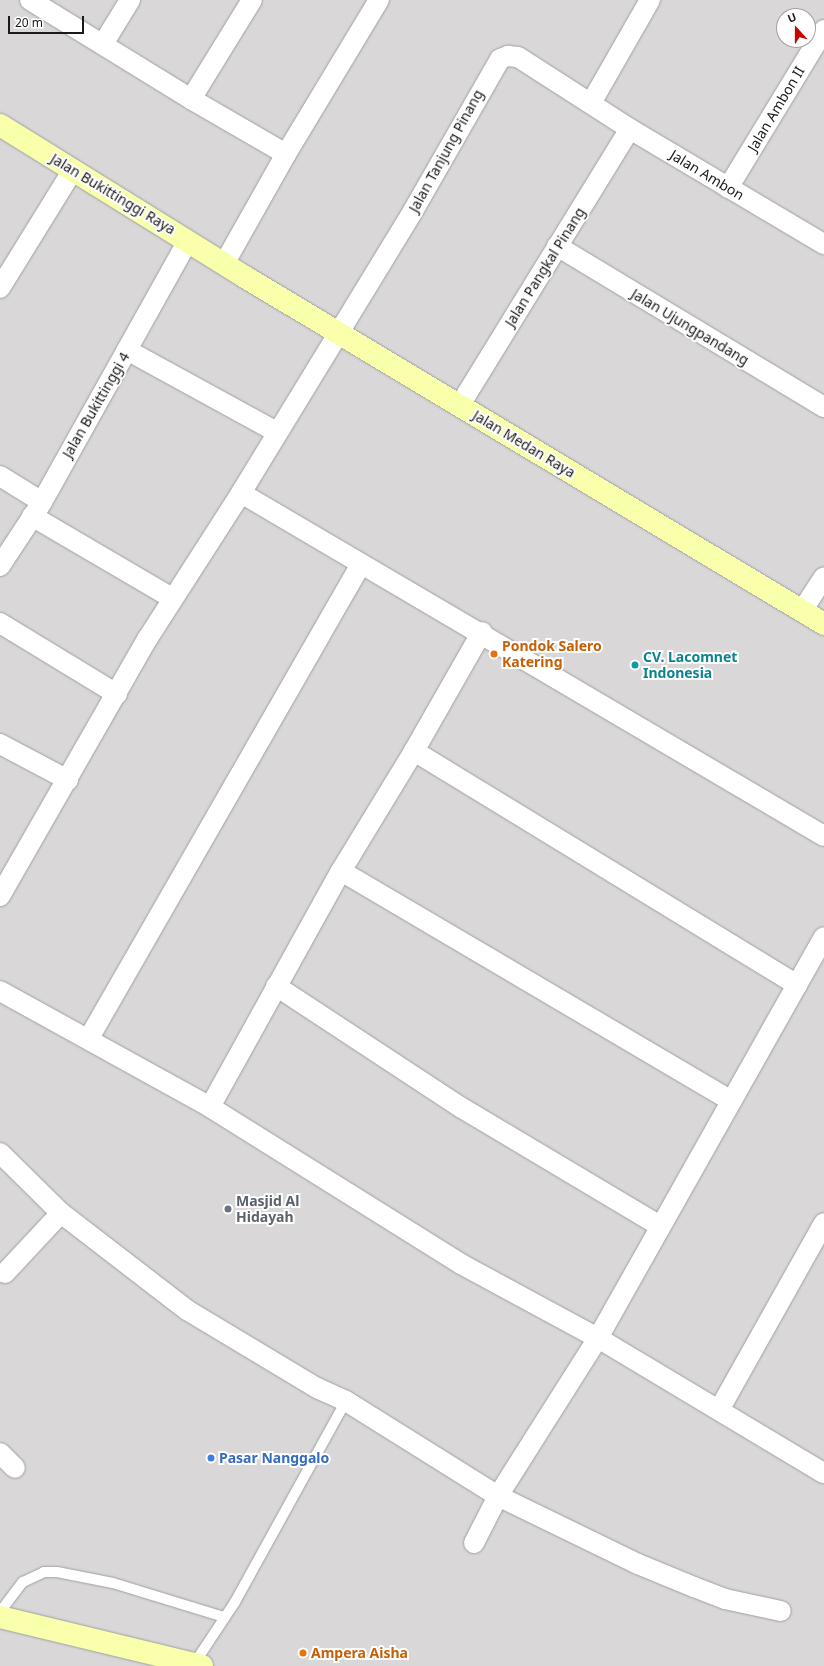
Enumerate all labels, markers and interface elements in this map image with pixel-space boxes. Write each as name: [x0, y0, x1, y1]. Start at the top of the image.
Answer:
scale bar: [10, 8, 86, 34]
north arrow: [776, 8, 816, 48]
text: U: [785, 9, 798, 26]
text: 20 m: [15, 14, 43, 31]
street label: Jalan Ambon II: [744, 63, 808, 155]
street label: Jalan Tanjung Pinang: [405, 87, 487, 215]
street label: Jalan Ambon: [667, 146, 747, 204]
street label: Jalan Bukittinggi Raya: [48, 150, 178, 238]
street label: Jalan Pangkal Pinang: [501, 204, 589, 330]
street label: Jalan Ujungpandang: [628, 285, 752, 369]
street label: Jalan Bukittinggi 4: [59, 349, 133, 461]
street label: Jalan Medan Raya: [470, 407, 578, 481]
place label: Pondok Salero Katering: [502, 638, 602, 670]
marker: Pondok Salero Katering: [489, 649, 499, 659]
place label: CV. Lacomnet Indonesia: [643, 649, 737, 682]
marker: CV. Lacomnet Indonesia: [630, 660, 640, 670]
place label: Masjid Al Hidayah: [236, 1193, 299, 1226]
marker: Masjid Al Hidayah: [223, 1204, 233, 1214]
place label: Pasar Nanggalo: [219, 1450, 329, 1466]
marker: Pasar Nanggalo: [206, 1453, 216, 1463]
place label: Ampera Aisha: [311, 1645, 408, 1661]
marker: Ampera Aisha: [298, 1648, 308, 1658]

